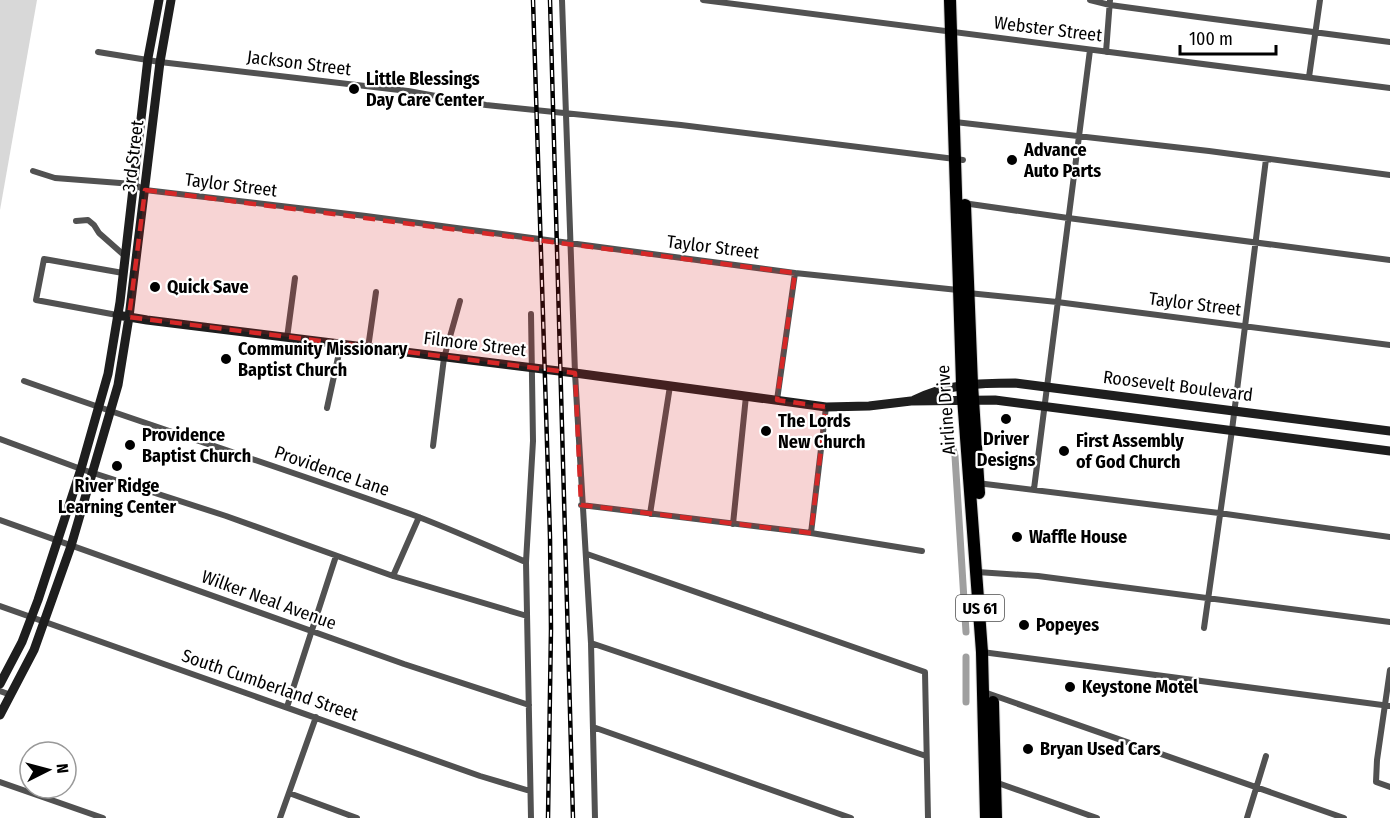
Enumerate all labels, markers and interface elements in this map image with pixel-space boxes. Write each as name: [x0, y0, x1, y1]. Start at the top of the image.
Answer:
street label: Webster Street: [993, 11, 1103, 47]
scale bar: [1180, 18, 1276, 56]
text: 100 m: [1189, 28, 1233, 50]
street label: Jackson Street: [246, 46, 352, 80]
place label: Little Blessings Day Care Center: [366, 68, 484, 111]
marker: Little Blessings Day Care Center: [347, 82, 361, 96]
street label: 3rd Street: [118, 119, 148, 193]
place label: Advance Auto Parts: [1023, 139, 1101, 182]
marker: Advance Auto Parts: [1005, 153, 1019, 167]
street label: Taylor Street: [184, 168, 279, 202]
street label: Taylor Street: [666, 230, 761, 264]
place label: Quick Save: [167, 276, 249, 298]
marker: Quick Save: [148, 280, 162, 294]
street label: Taylor Street: [1148, 287, 1243, 321]
street label: Filmore Street: [423, 327, 528, 361]
place label: Community Missionary Baptist Church: [238, 338, 408, 381]
marker: Community Missionary Baptist Church: [219, 352, 233, 366]
street label: Airline Drive: [932, 364, 960, 456]
street label: Roosevelt Boulevard: [1102, 366, 1254, 406]
place label: The Lords New Church: [778, 410, 865, 453]
marker: Driver Designs: [999, 412, 1013, 426]
place label: Providence Baptist Church: [142, 424, 251, 467]
marker: The Lords New Church: [759, 424, 773, 438]
place label: Driver Designs: [977, 428, 1035, 471]
place label: First Assembly of God Church: [1076, 430, 1184, 473]
marker: Providence Baptist Church: [123, 438, 137, 452]
street label: Providence Lane: [272, 441, 393, 501]
marker: First Assembly of God Church: [1057, 444, 1071, 458]
marker: River Ridge Learning Center: [110, 459, 124, 473]
place label: River Ridge Learning Center: [58, 475, 176, 518]
place label: Waffle House: [1029, 526, 1127, 548]
marker: Waffle House: [1010, 530, 1024, 544]
street label: Wilker Neal Avenue: [199, 565, 339, 635]
road number: US 61: [956, 595, 1004, 621]
place label: Popeyes: [1036, 614, 1099, 636]
marker: Popeyes: [1017, 618, 1031, 632]
street label: South Cumberland Street: [179, 644, 361, 726]
place label: Keystone Motel: [1082, 676, 1198, 698]
marker: Keystone Motel: [1063, 680, 1077, 694]
place label: Bryan Used Cars: [1040, 738, 1161, 760]
north arrow: [18, 740, 78, 800]
marker: Bryan Used Cars: [1021, 742, 1035, 756]
text: N: [52, 763, 72, 774]

